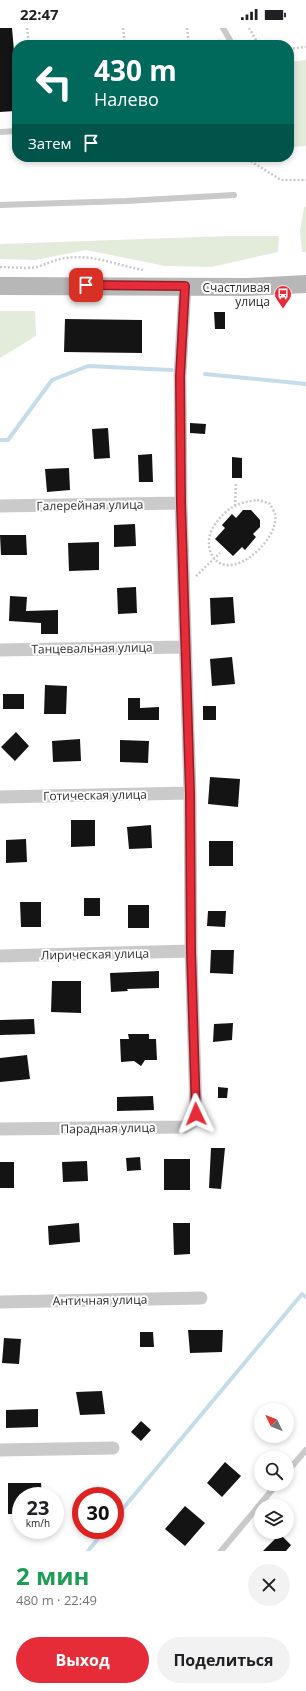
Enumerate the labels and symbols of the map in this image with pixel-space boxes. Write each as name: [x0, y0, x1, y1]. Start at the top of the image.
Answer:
pin: [69, 268, 103, 302]
place label: Счастливая улица: [202, 279, 270, 310]
bus stop icon: Счастливая улица: [273, 284, 293, 309]
street label: Галерейная улица: [36, 496, 144, 514]
street label: Танцевальная улица: [31, 638, 153, 658]
street label: Готическая улица: [43, 786, 147, 804]
street label: Лирическая улица: [41, 945, 149, 963]
position arrow: [175, 1093, 217, 1135]
street label: Парадная улица: [60, 1119, 156, 1137]
street label: Античная улица: [53, 1291, 147, 1309]
north arrow: [254, 1403, 294, 1443]
speed limit sign: 30: [72, 1487, 124, 1539]

